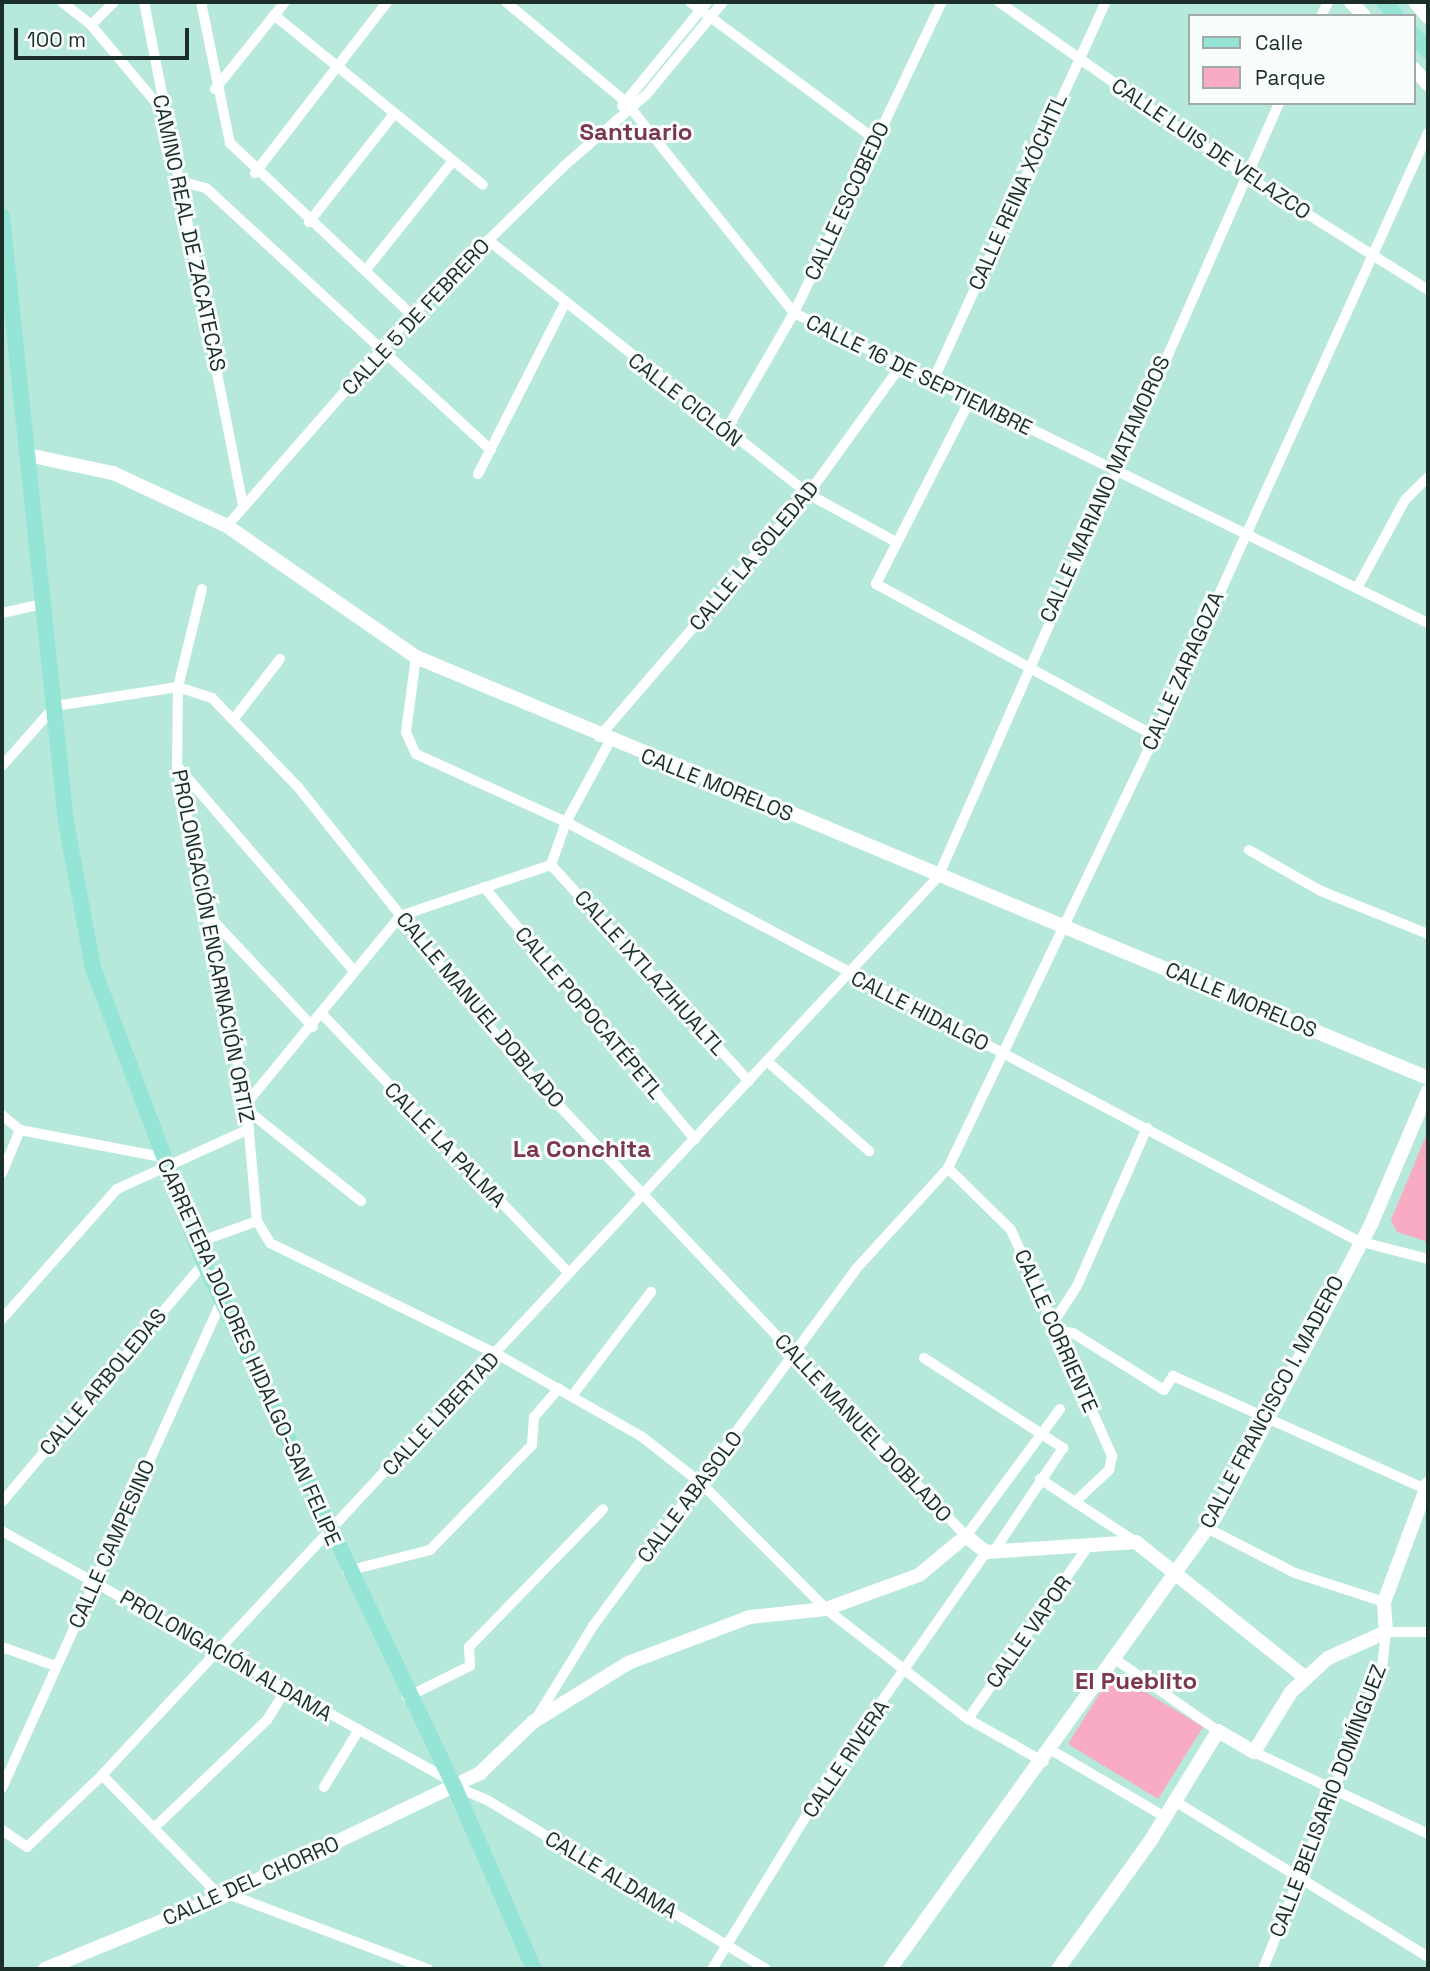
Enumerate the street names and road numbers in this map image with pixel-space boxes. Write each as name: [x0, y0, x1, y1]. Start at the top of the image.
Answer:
street label: CALLE LUIS DE VELAZCO: [1106, 73, 1316, 225]
street label: CALLE REINA XÓCHITL: [963, 90, 1073, 294]
street label: CAMINO REAL DE ZACATECAS: [147, 92, 231, 374]
street label: CALLE ESCOBEDO: [799, 118, 895, 284]
street label: CALLE 5 DE FEBRERO: [337, 233, 495, 401]
street label: CALLE 16 DE SEPTIEMBRE: [802, 309, 1036, 441]
street label: CALLE CICLÓN: [623, 348, 747, 452]
street label: CALLE MARIANO MATAMOROS: [1035, 352, 1175, 626]
street label: CALLE LA SOLEDAD: [684, 476, 824, 636]
street label: CALLE ZARAGOZA: [1137, 588, 1229, 754]
street label: CALLE MORELOS: [637, 743, 797, 827]
street label: PROLONGACIÓN ENCARNACIÓN ORTIZ: [166, 767, 260, 1125]
street label: CALLE IXTLAZIHUALTL: [569, 885, 731, 1061]
street label: CALLE MANUEL DOBLADO: [390, 907, 570, 1113]
street label: CALLE POPOCATÉPETL: [509, 922, 669, 1104]
street label: CALLE MORELOS: [1162, 957, 1320, 1043]
street label: CALLE HIDALGO: [847, 965, 993, 1057]
street label: CALLE LA PALMA: [379, 1077, 511, 1213]
street label: CARRETERA DOLORES HIDALGO-SAN FELIPE: [152, 1154, 346, 1550]
street label: CALLE CORRIENTE: [1009, 1246, 1103, 1416]
street label: CALLE FRANCISCO I. MADERO: [1194, 1271, 1350, 1533]
street label: CALLE ARBOLEDAS: [34, 1303, 172, 1461]
street label: CALLE MANUEL DOBLADO: [769, 1328, 957, 1528]
street label: CALLE LIBERTAD: [377, 1347, 505, 1481]
street label: CALLE ABASOLO: [632, 1426, 748, 1568]
street label: CALLE CAMPESINO: [63, 1456, 161, 1632]
street label: CALLE VAPOR: [981, 1571, 1077, 1693]
street label: PROLONGACIÓN ALDAMA: [115, 1585, 337, 1727]
street label: CALLE BELISARIO DOMÍNGUEZ: [1264, 1661, 1392, 1941]
street label: CALLE RIVERA: [797, 1695, 895, 1823]
street label: CALLE ALDAMA: [540, 1826, 682, 1924]
street label: CALLE DEL CHORRO: [159, 1831, 343, 1931]

